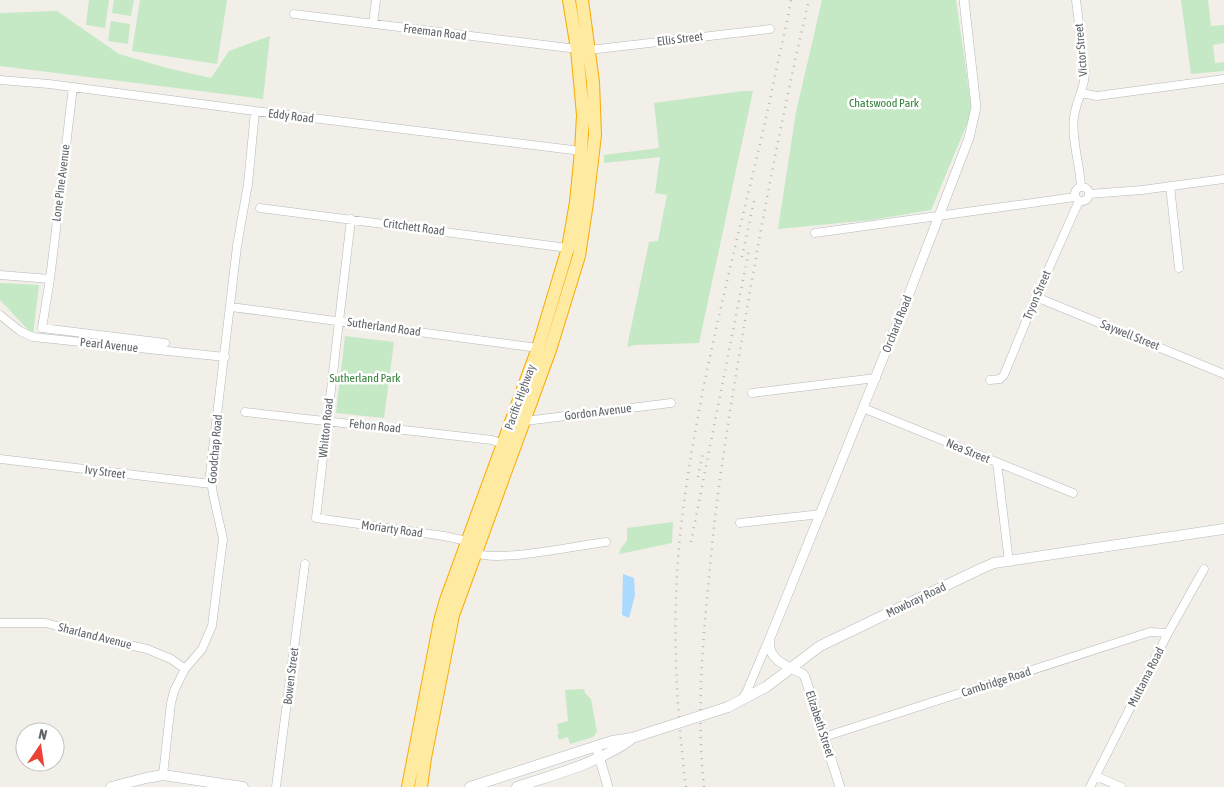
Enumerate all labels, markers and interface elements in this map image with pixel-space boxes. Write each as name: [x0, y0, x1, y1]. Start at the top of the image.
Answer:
street label: Freeman Road: [403, 21, 467, 43]
street label: Victor Street: [1072, 22, 1090, 77]
street label: Ellis Street: [656, 29, 704, 49]
park label: Chatswood Park: [849, 96, 920, 110]
street label: Eddy Road: [267, 106, 315, 126]
street label: Lone Pine Avenue: [49, 144, 73, 222]
street label: Critchett Road: [382, 216, 446, 238]
street label: Tryon Street: [1020, 268, 1054, 322]
street label: Orchard Road: [879, 293, 915, 355]
street label: Sutherland Road: [346, 315, 422, 339]
street label: Saywell Street: [1098, 317, 1162, 353]
street label: Pearl Avenue: [79, 335, 139, 355]
street label: Pacific Highway: [502, 362, 538, 432]
park label: Sutherland Park: [329, 371, 401, 385]
street label: Whitton Road: [316, 397, 336, 459]
street label: Gordon Avenue: [564, 401, 632, 423]
street label: Goodchap Road: [205, 414, 225, 484]
street label: Fehon Road: [348, 416, 402, 436]
street label: Nea Street: [944, 436, 992, 466]
street label: Ivy Street: [84, 463, 127, 482]
street label: Moriarty Road: [360, 518, 424, 540]
street label: Mowbray Road: [884, 580, 948, 620]
street label: Sharland Avenue: [57, 620, 133, 652]
street label: Muttama Road: [1125, 645, 1167, 709]
street label: Bowen Street: [281, 646, 302, 705]
street label: Cambridge Road: [959, 664, 1033, 700]
street label: Elizabeth Street: [803, 689, 838, 760]
north arrow: [15, 722, 65, 772]
text: N: [37, 726, 49, 743]

